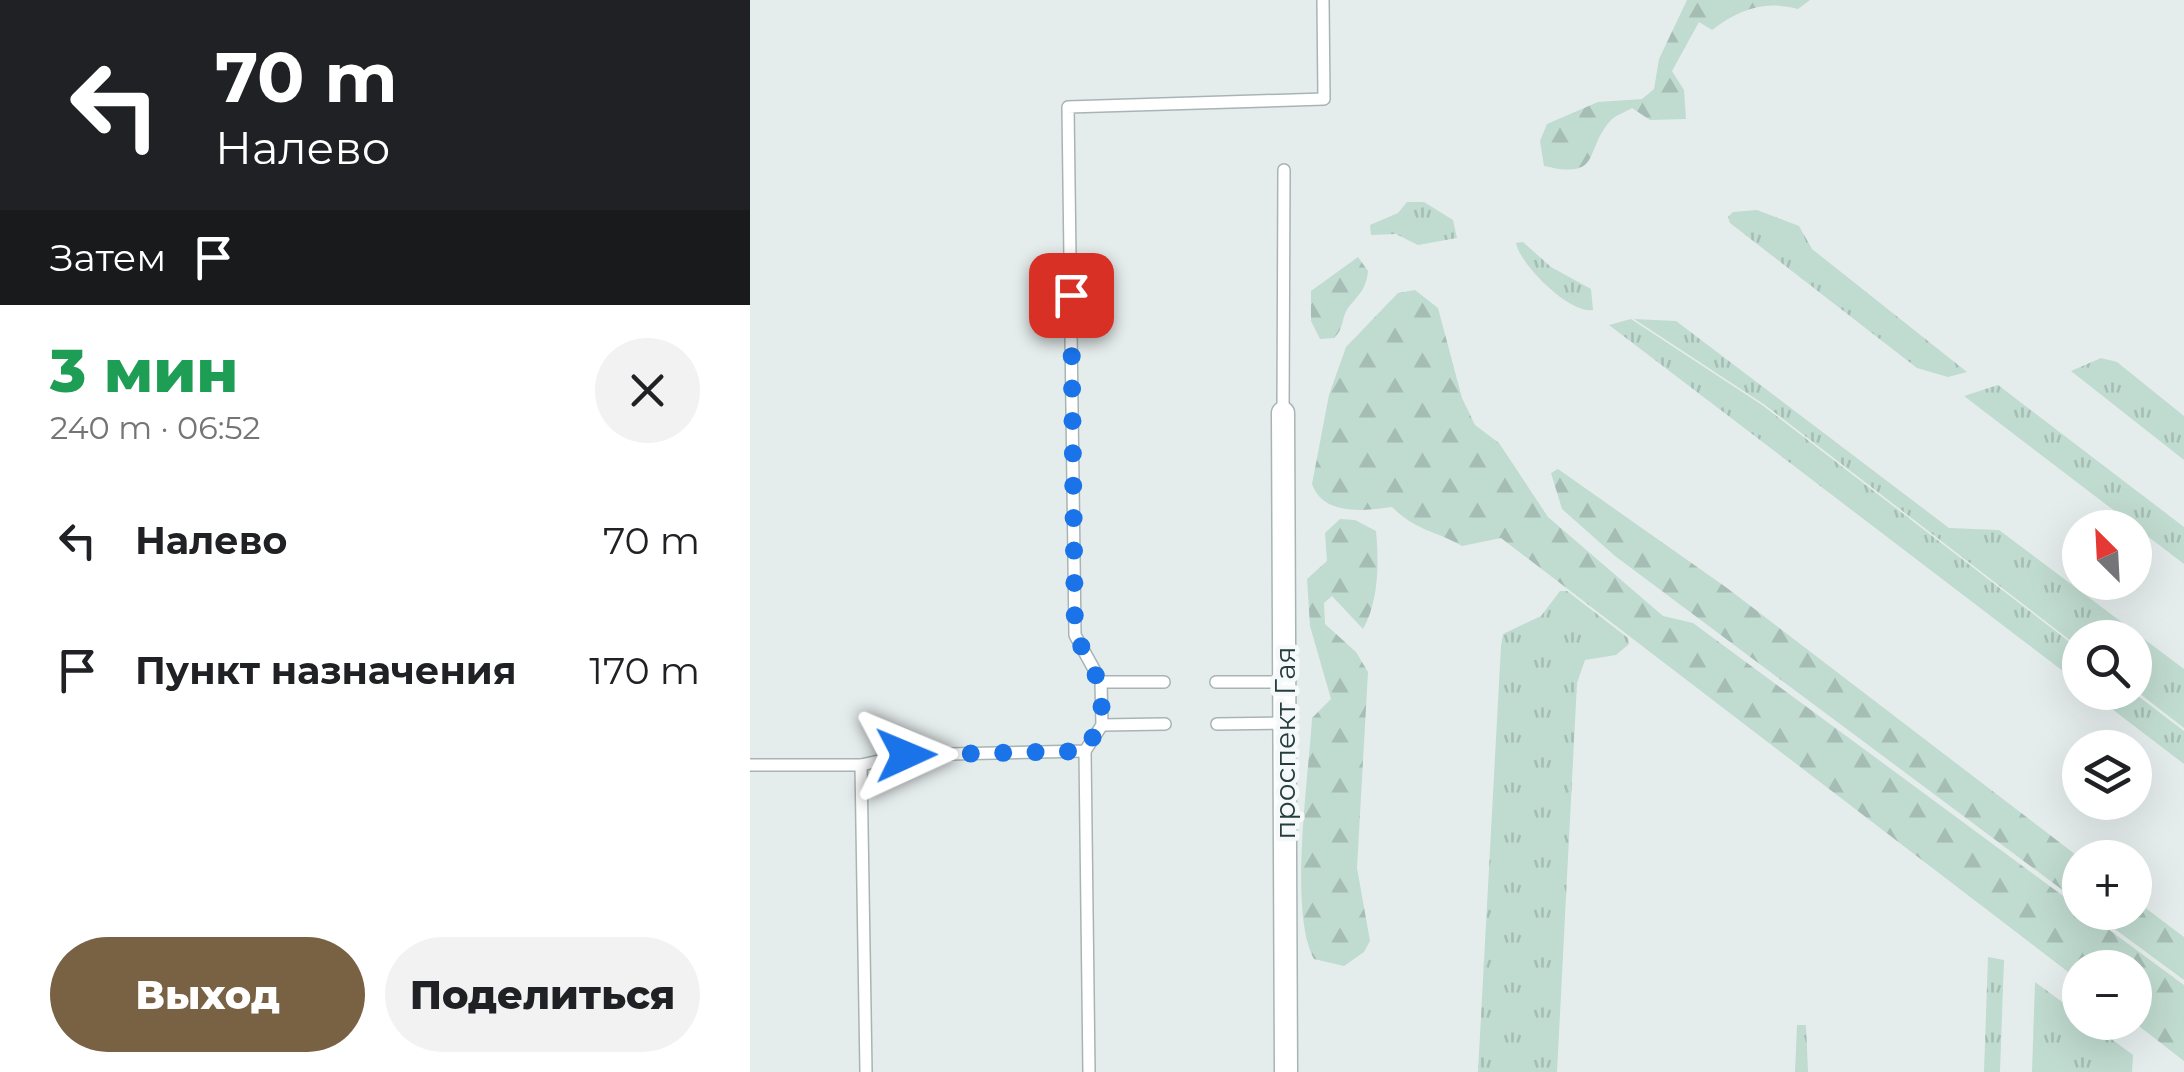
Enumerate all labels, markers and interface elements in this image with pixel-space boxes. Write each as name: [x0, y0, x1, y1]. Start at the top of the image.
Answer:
text: 70 m: [215, 34, 398, 120]
icon: left: [50, 40, 180, 170]
text: Налево: [215, 120, 390, 175]
icon: arrive: [186, 230, 241, 285]
text: Затем: [50, 234, 166, 281]
pin: [1029, 253, 1114, 338]
icon: arrive: [1044, 268, 1099, 323]
text: 3 мин: [50, 334, 238, 407]
button: close: [595, 338, 700, 443]
text: 240 m · 06:52: [50, 408, 261, 447]
north arrow: [2062, 510, 2152, 600]
map controls: [2062, 510, 2152, 1040]
icon: left: [50, 513, 105, 568]
text: Налево: [135, 517, 287, 564]
text: 70 m: [603, 517, 700, 564]
button: search: [2062, 620, 2152, 710]
icon: arrive: [50, 643, 105, 698]
text: Пункт назначения: [135, 647, 517, 694]
text: 170 m: [589, 647, 700, 694]
street label: проспект Гая: [1268, 647, 1302, 839]
position arrow: [854, 703, 958, 807]
button: layers: [2062, 730, 2152, 820]
button: +: [2062, 840, 2152, 930]
button: Выход: [50, 937, 365, 1052]
button: Поделиться: [385, 937, 700, 1052]
button: −: [2062, 950, 2152, 1040]

